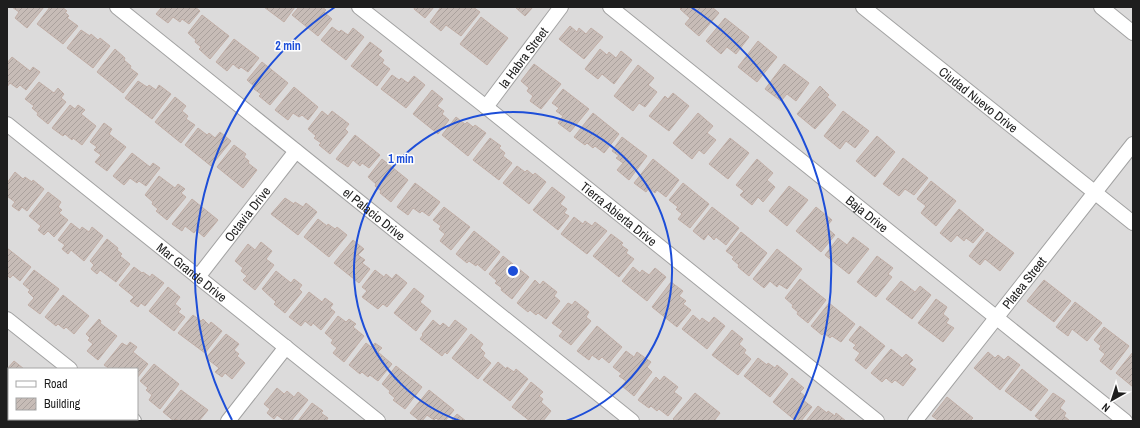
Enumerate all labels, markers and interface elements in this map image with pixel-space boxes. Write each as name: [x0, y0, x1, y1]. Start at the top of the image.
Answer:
street label: la Habra Street: [495, 24, 552, 91]
text: 2 min: [275, 38, 301, 54]
street label: Ciudad Nuevo Drive: [935, 63, 1022, 136]
text: 1 min: [388, 151, 414, 167]
street label: Tierra Abierta Drive: [577, 178, 661, 250]
street label: Octavia Drive: [220, 183, 274, 245]
street label: el Palacio Drive: [339, 184, 409, 244]
street label: Baja Drive: [842, 192, 892, 236]
street label: Mar Grande Drive: [153, 239, 231, 305]
street label: Platea Street: [998, 253, 1050, 312]
centre of rings: [506, 264, 520, 278]
legend: [8, 368, 138, 420]
text: Road: [44, 376, 68, 392]
north arrow: [1092, 380, 1132, 420]
text: Building: [44, 396, 81, 412]
text: N: [1099, 400, 1113, 415]

